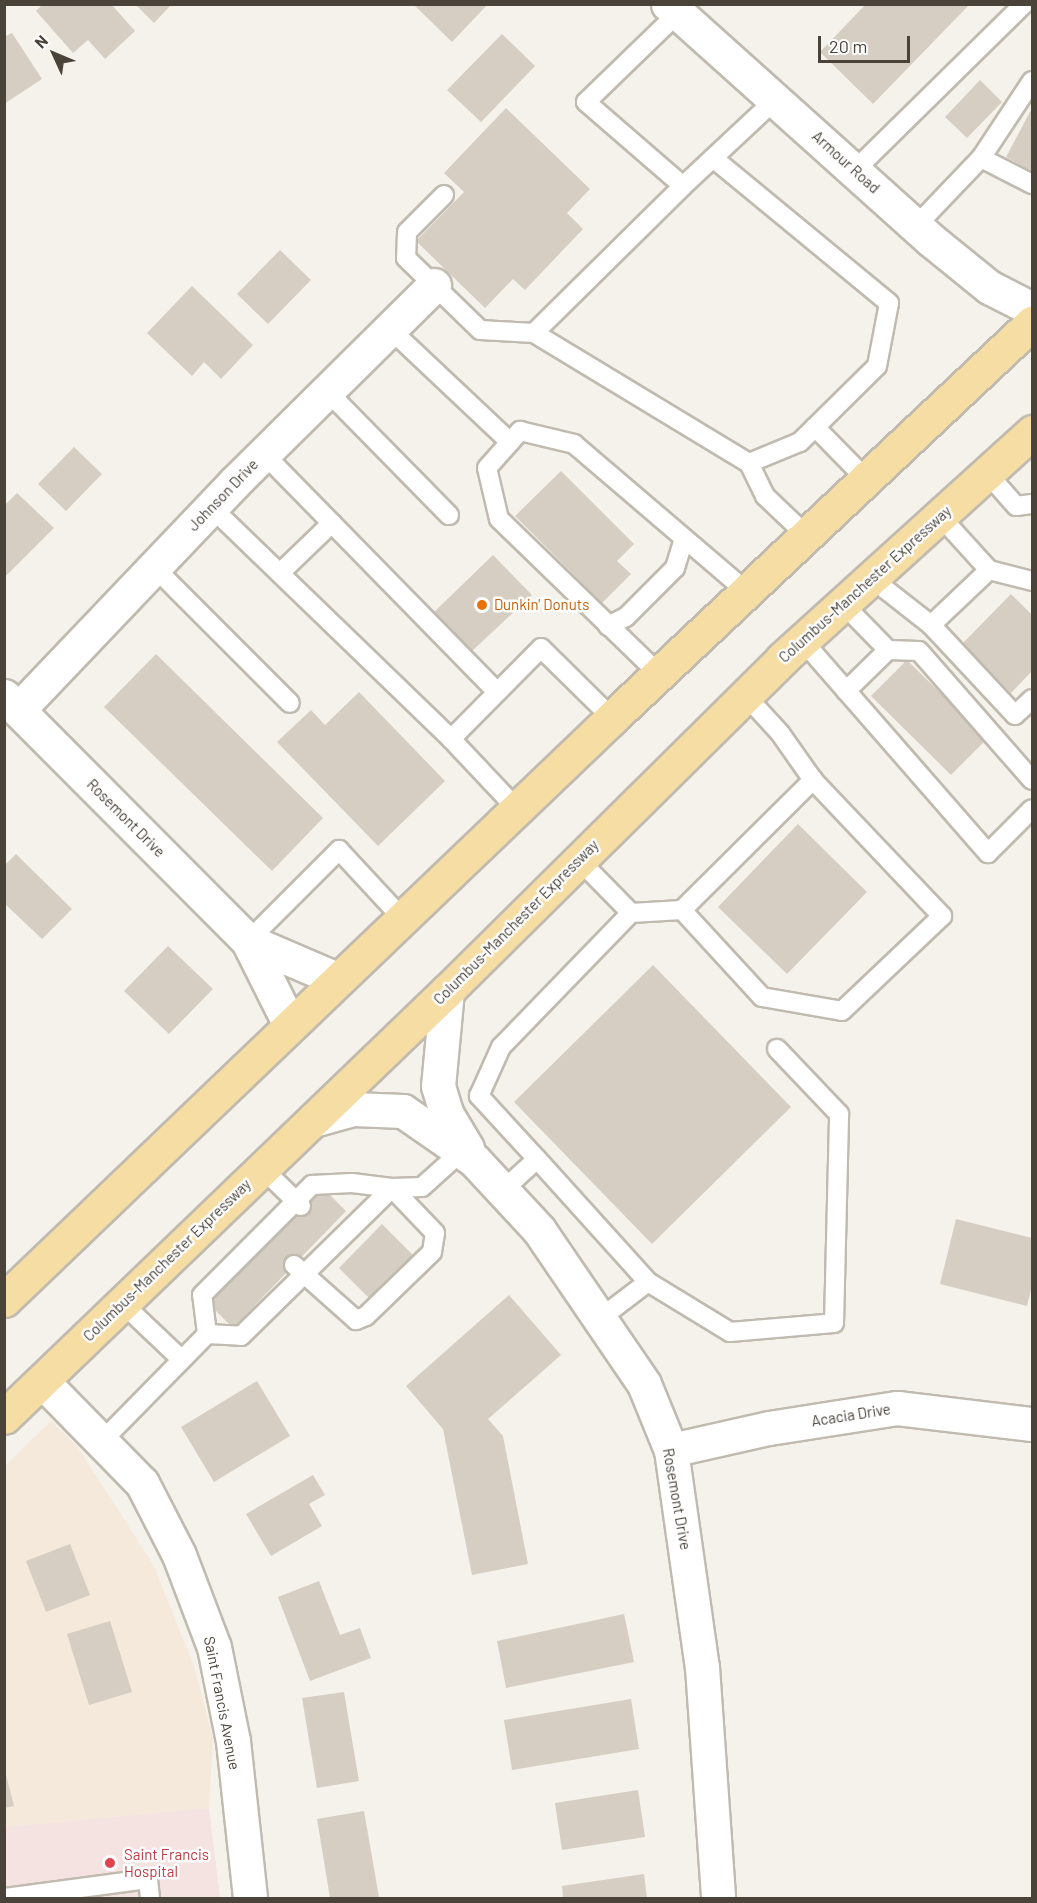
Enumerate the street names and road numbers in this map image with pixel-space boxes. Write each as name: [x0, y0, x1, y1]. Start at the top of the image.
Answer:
street label: Armour Road: [809, 127, 883, 197]
street label: Johnson Drive: [184, 455, 262, 535]
street label: Columbus-Manchester Expressway: [775, 502, 955, 666]
street label: Rosemont Drive: [83, 775, 169, 861]
street label: Columbus-Manchester Expressway: [430, 836, 602, 1008]
street label: Columbus-Manchester Expressway: [79, 1175, 255, 1345]
street label: Acacia Drive: [810, 1400, 892, 1430]
street label: Rosemont Drive: [659, 1447, 695, 1551]
street label: Saint Francis Avenue: [200, 1635, 244, 1771]

